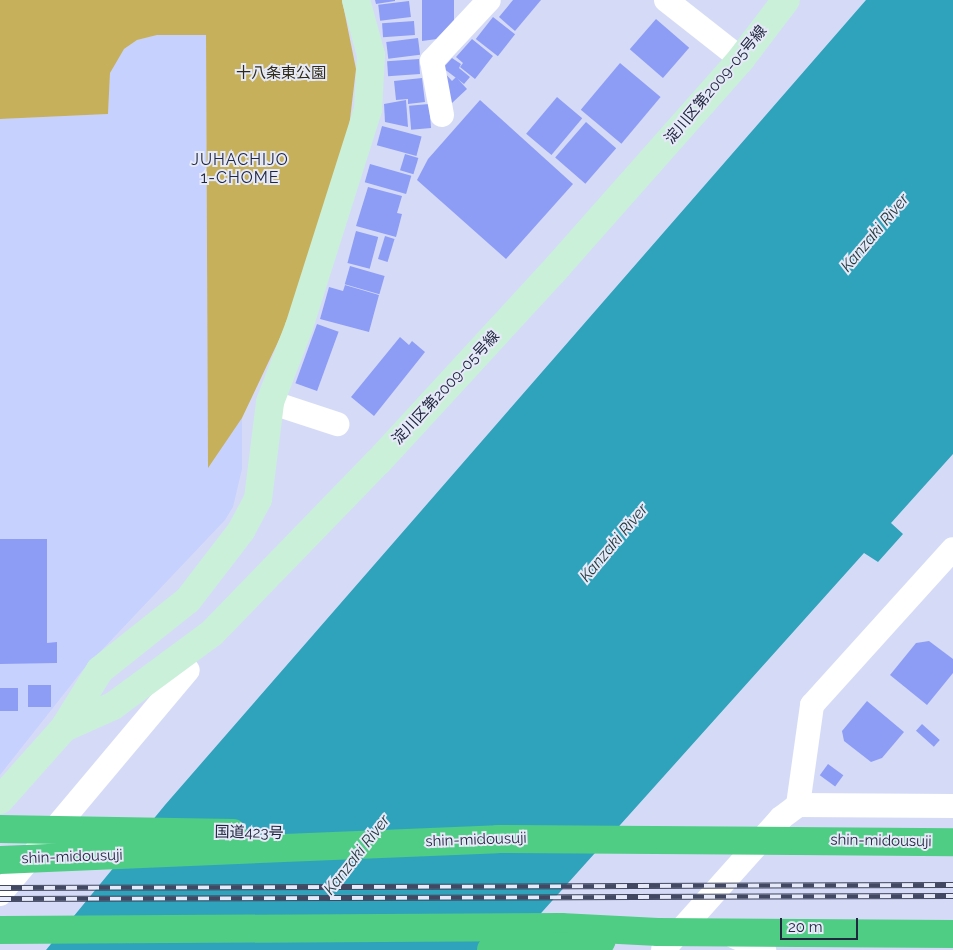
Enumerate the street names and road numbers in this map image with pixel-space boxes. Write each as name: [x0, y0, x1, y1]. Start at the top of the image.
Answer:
street label: 淀川区第2009-05号線: [661, 22, 771, 148]
street label: 淀川区第2009-05号線: [389, 328, 503, 448]
street label: 国道423号: [214, 823, 284, 843]
street label: shin-midousuji: [425, 829, 527, 851]
street label: shin-midousuji: [830, 831, 932, 851]
street label: shin-midousuji: [21, 846, 123, 868]

